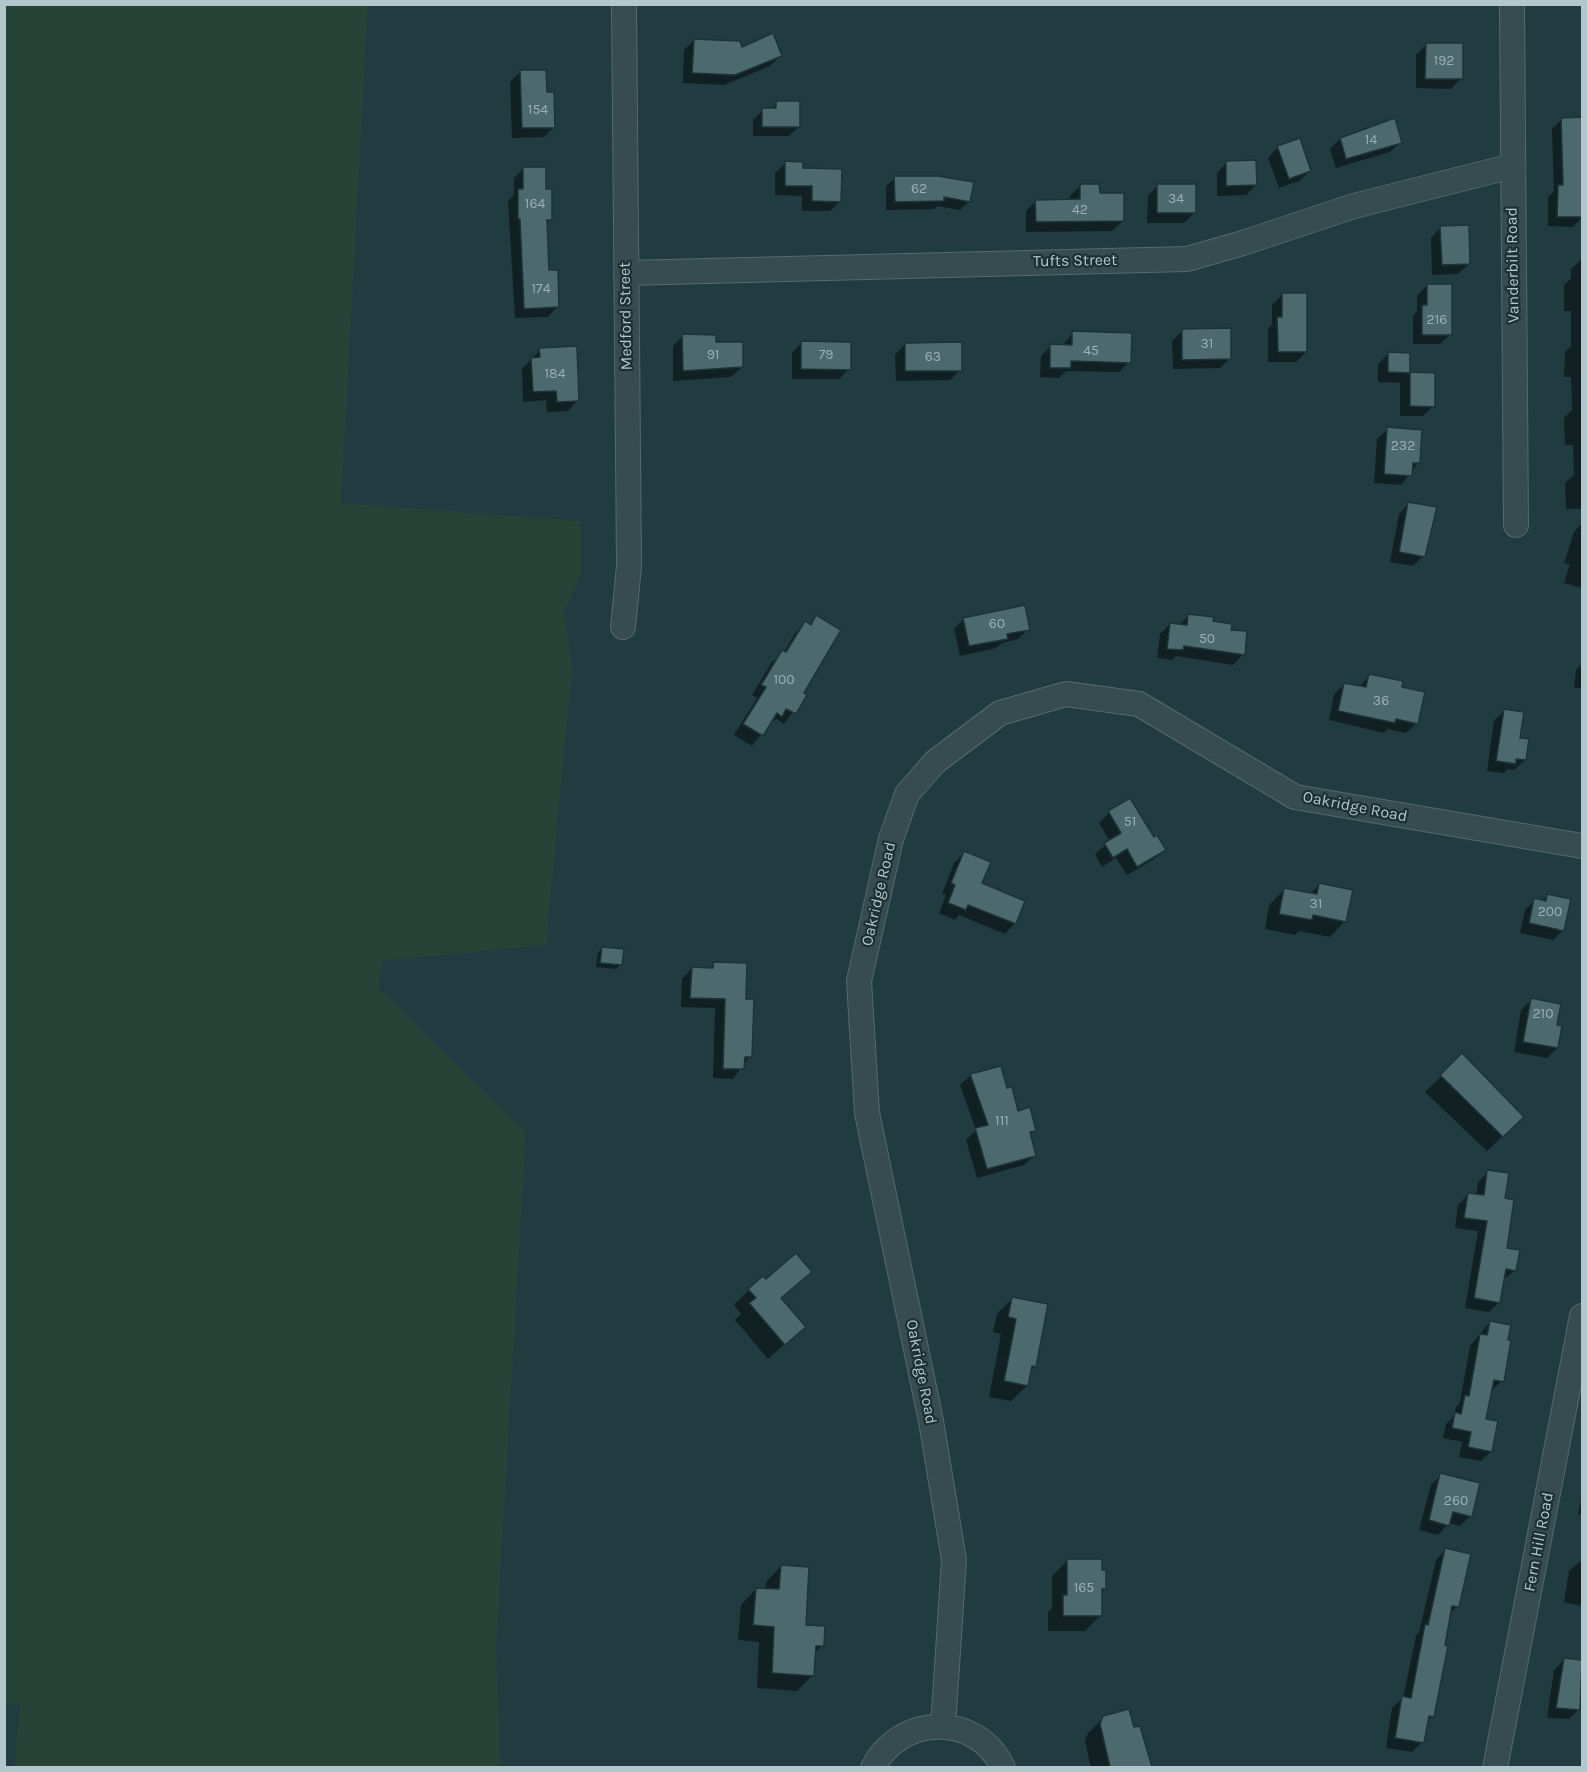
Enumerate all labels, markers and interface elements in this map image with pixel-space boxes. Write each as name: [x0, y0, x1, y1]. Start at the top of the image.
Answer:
house number: 192: [1434, 53, 1454, 69]
house number: 154: [528, 102, 548, 118]
house number: 14: [1365, 132, 1377, 148]
house number: 62: [911, 181, 927, 197]
house number: 34: [1168, 191, 1184, 207]
house number: 164: [525, 196, 545, 212]
house number: 42: [1072, 202, 1088, 218]
street label: Vanderbilt Road: [1502, 207, 1524, 323]
street label: Tufts Street: [1033, 251, 1117, 271]
street label: Medford Street: [615, 262, 637, 370]
house number: 174: [531, 281, 551, 297]
house number: 216: [1427, 312, 1447, 328]
house number: 31: [1201, 336, 1213, 352]
house number: 45: [1083, 343, 1099, 359]
house number: 91: [707, 347, 719, 363]
house number: 79: [819, 347, 833, 363]
house number: 63: [925, 349, 941, 365]
house number: 184: [544, 366, 566, 382]
house number: 232: [1391, 438, 1415, 454]
house number: 60: [989, 616, 1005, 632]
house number: 50: [1199, 631, 1215, 647]
house number: 100: [773, 672, 795, 688]
house number: 36: [1373, 693, 1389, 709]
street label: Oakridge Road: [1301, 787, 1409, 827]
house number: 51: [1124, 814, 1136, 830]
street label: Oakridge Road: [858, 840, 900, 948]
house number: 31: [1310, 896, 1322, 912]
house number: 200: [1538, 904, 1562, 920]
house number: 210: [1532, 1006, 1554, 1022]
house number: 111: [995, 1113, 1009, 1129]
street label: Oakridge Road: [901, 1318, 941, 1426]
street label: Fern Hill Road: [1520, 1491, 1558, 1593]
house number: 260: [1444, 1493, 1468, 1509]
house number: 165: [1074, 1580, 1094, 1596]

